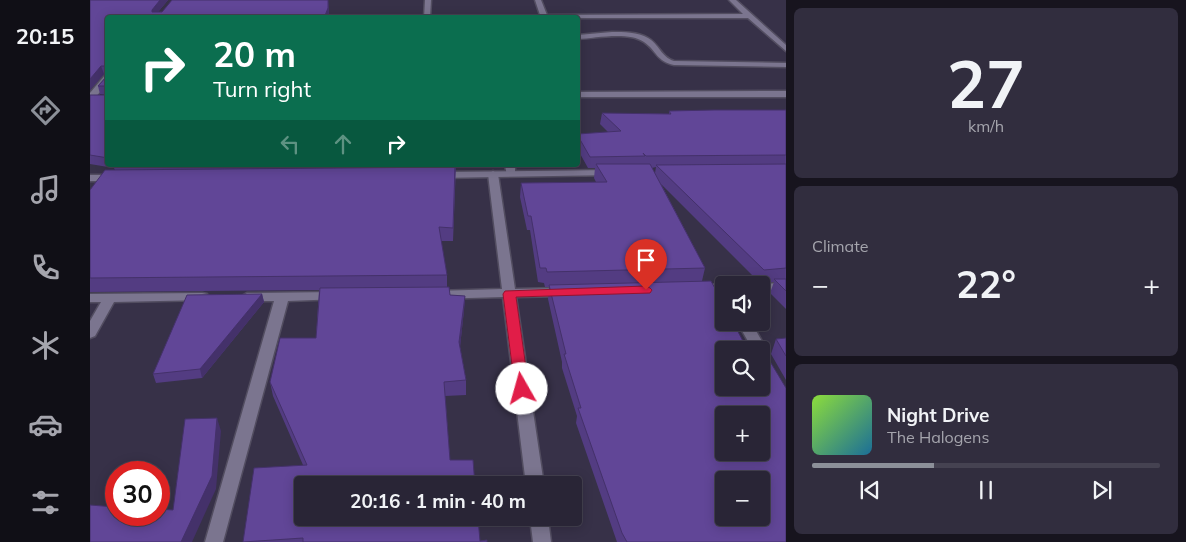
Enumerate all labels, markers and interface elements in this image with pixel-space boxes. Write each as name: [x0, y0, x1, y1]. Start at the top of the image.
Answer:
text: 20:15: [16, 22, 74, 50]
text: 20 m: [213, 32, 296, 76]
icon: right: [130, 35, 195, 100]
text: 27: [947, 43, 1025, 124]
text: Turn right: [213, 75, 311, 103]
icon: directions: [28, 93, 63, 128]
text: km/h: [968, 116, 1004, 136]
icon: left: [276, 130, 304, 158]
icon: ahead: [329, 130, 357, 158]
icon: right: [382, 130, 410, 158]
icon: music: [28, 172, 63, 207]
text: Climate: [812, 236, 868, 256]
pin: [625, 239, 667, 290]
icon: arrive: [632, 246, 660, 274]
icon: phone: [28, 250, 63, 285]
text: 22°: [956, 260, 1016, 308]
text: −: [812, 267, 829, 302]
text: +: [1143, 267, 1160, 302]
map controls: [715, 276, 770, 526]
button: sound: [715, 276, 770, 331]
icon: climate: [28, 328, 63, 363]
button: search: [715, 341, 770, 396]
position arrow: [495, 362, 547, 414]
text: Night Drive: [887, 403, 989, 427]
button: +: [715, 406, 770, 461]
icon: car: [28, 407, 63, 442]
text: The Halogens: [887, 427, 989, 447]
speed limit sign: 30: [105, 461, 170, 526]
button: −: [715, 471, 770, 526]
icon: previous: [856, 476, 884, 504]
icon: pause: [972, 476, 1000, 504]
icon: next: [1088, 476, 1116, 504]
icon: filters: [28, 485, 63, 520]
text: 20:16 · 1 min · 40 m: [350, 489, 526, 513]

